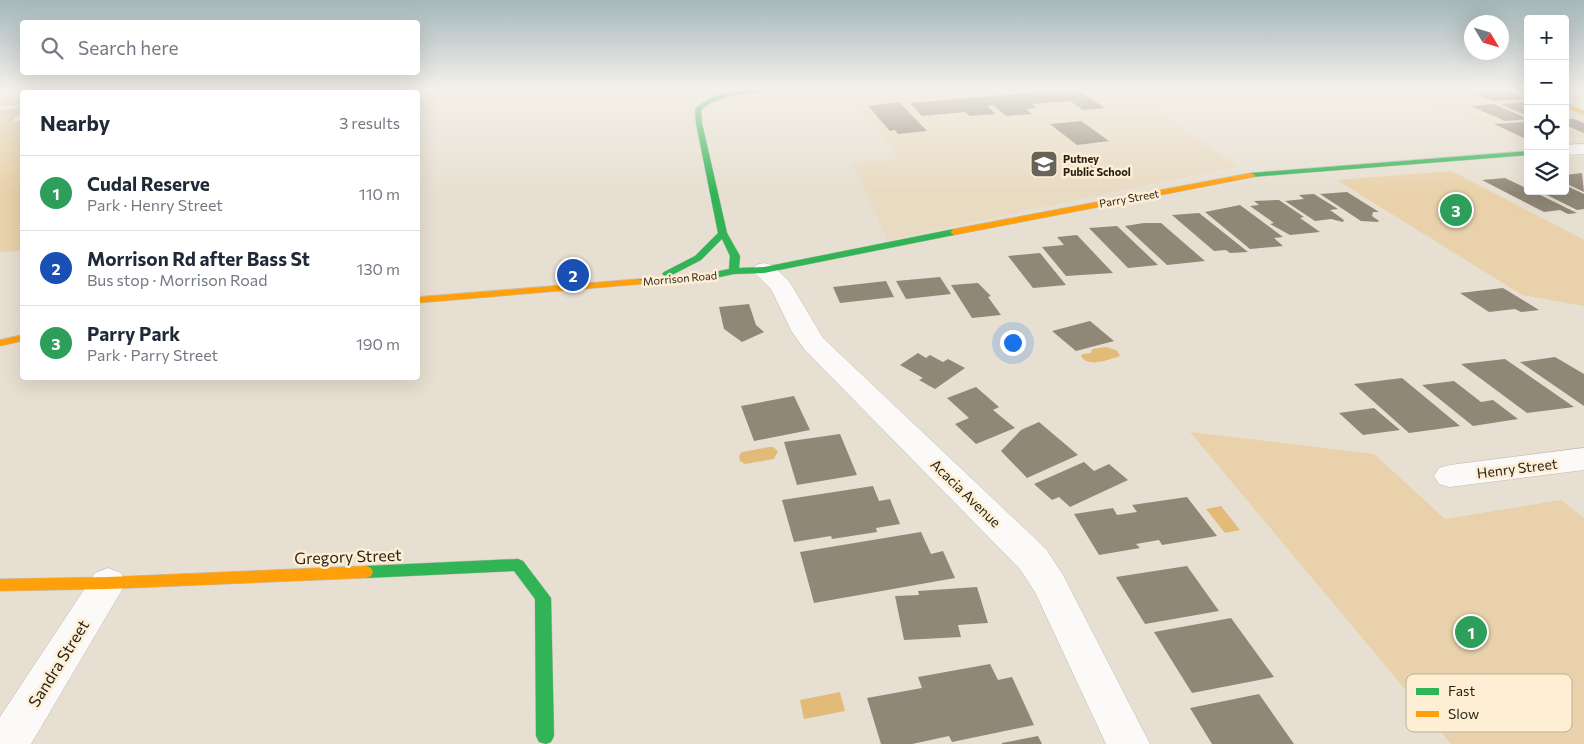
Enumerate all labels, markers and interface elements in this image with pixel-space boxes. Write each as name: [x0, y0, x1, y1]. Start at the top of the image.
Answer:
north arrow: [1464, 15, 1509, 60]
map controls: [1524, 15, 1569, 195]
button: +: [1524, 15, 1569, 60]
search box: [20, 20, 420, 75]
icon: search: [38, 34, 66, 62]
text: Search here: [78, 36, 178, 59]
button: −: [1524, 60, 1569, 105]
button: locate: [1524, 105, 1569, 150]
text: Nearby: [40, 110, 110, 135]
text: 3 results: [339, 113, 400, 132]
school or university icon: Putney Public School: [1029, 149, 1059, 179]
button: layers: [1524, 150, 1569, 195]
place label: Putney Public School: [1063, 152, 1131, 178]
text: Cudal Reserve: [87, 172, 210, 195]
text: 1: [52, 184, 60, 203]
text: 110 m: [359, 184, 400, 203]
street label: Parry Street: [1098, 186, 1160, 210]
pin: 3: [1440, 191, 1472, 229]
text: Park · Henry Street: [87, 195, 223, 214]
text: Morrison Rd after Bass St: [87, 247, 310, 270]
pin: 2: [557, 256, 589, 294]
text: 2: [51, 259, 61, 278]
text: 130 m: [357, 259, 400, 278]
street label: Morrison Road: [642, 268, 718, 288]
text: Bus stop · Morrison Road: [87, 270, 267, 289]
text: Parry Park: [87, 322, 180, 345]
your location: [1000, 330, 1026, 356]
text: 3: [51, 334, 61, 353]
text: 190 m: [356, 334, 400, 353]
text: Park · Parry Street: [87, 345, 218, 364]
street label: Acacia Avenue: [927, 455, 1005, 531]
street label: Henry Street: [1476, 455, 1558, 481]
street label: Gregory Street: [294, 545, 402, 567]
pin: 1: [1455, 613, 1487, 651]
street label: Sandra Street: [24, 616, 93, 710]
legend: [1406, 674, 1572, 732]
text: Fast: [1448, 682, 1475, 699]
text: Slow: [1448, 705, 1479, 722]

